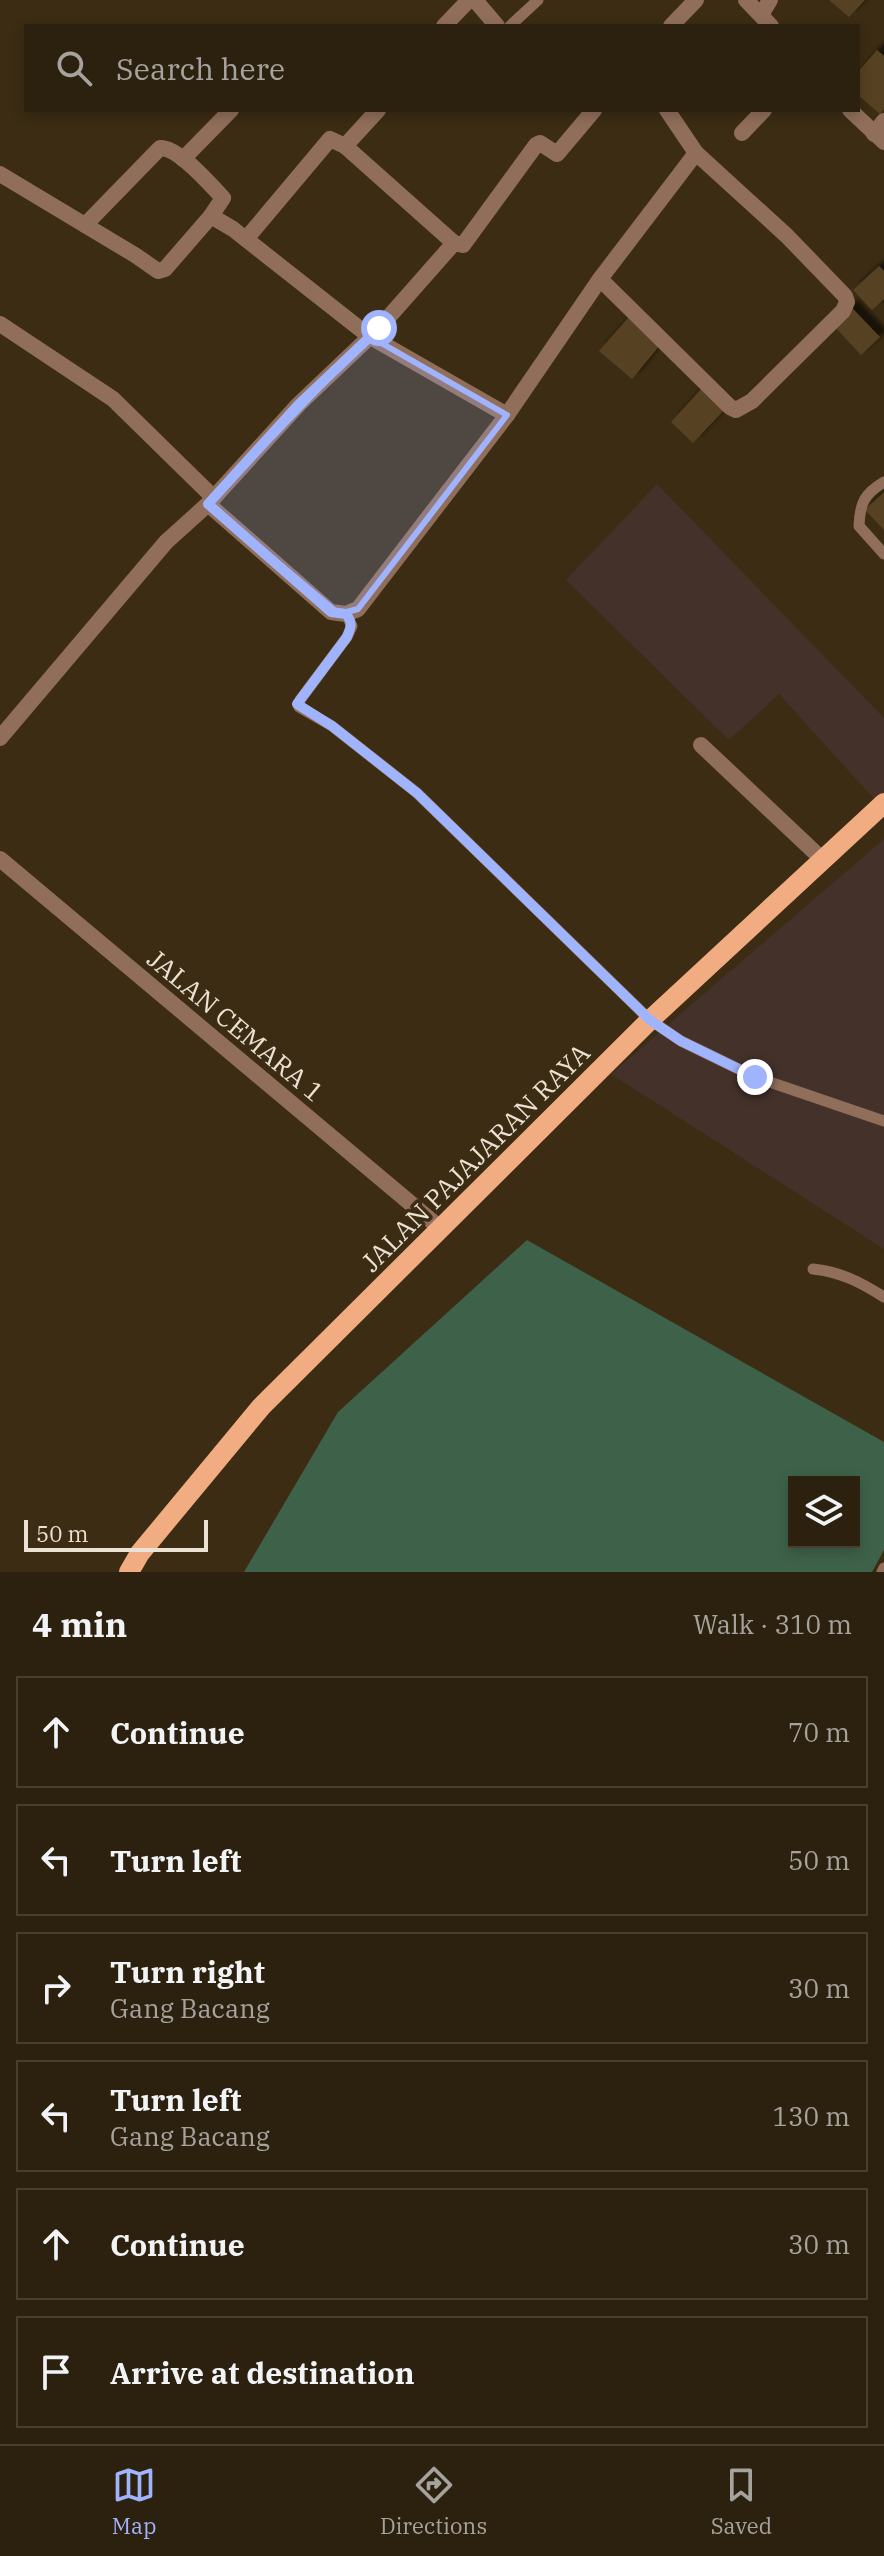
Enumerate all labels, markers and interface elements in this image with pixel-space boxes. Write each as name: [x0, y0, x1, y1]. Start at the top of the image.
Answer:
search box: [24, 24, 860, 112]
icon: search: [52, 46, 96, 90]
text: Search here: [116, 49, 285, 88]
route start: [361, 310, 397, 346]
street label: JALAN CEMARA 1: [141, 941, 331, 1109]
street label: JALAN PAJAJARAN RAYA: [354, 1035, 597, 1278]
route end: [737, 1059, 773, 1095]
map controls: [788, 1476, 860, 1548]
button: layers: [788, 1476, 860, 1548]
scale bar: [24, 1516, 208, 1552]
text: 50 m: [36, 1519, 88, 1548]
text: 4 min: [32, 1602, 127, 1646]
text: Walk · 310 m: [693, 1607, 852, 1641]
icon: ahead: [34, 1710, 78, 1754]
text: Continue: [110, 1713, 245, 1752]
text: 70 m: [788, 1715, 850, 1749]
icon: left: [34, 1838, 78, 1882]
text: Turn left: [110, 1841, 242, 1880]
text: 50 m: [788, 1843, 850, 1877]
text: Turn right: [110, 1952, 265, 1991]
icon: right: [34, 1966, 78, 2010]
text: 30 m: [788, 1971, 850, 2005]
text: Gang Bacang: [110, 1991, 270, 2025]
text: Turn left: [110, 2080, 242, 2119]
icon: left: [34, 2094, 78, 2138]
text: 130 m: [772, 2099, 850, 2133]
text: Gang Bacang: [110, 2119, 270, 2153]
icon: ahead: [34, 2222, 78, 2266]
text: Continue: [110, 2225, 245, 2264]
text: 30 m: [788, 2227, 850, 2261]
icon: arrive: [34, 2350, 78, 2394]
text: Arrive at destination: [110, 2353, 415, 2392]
tab: Map: [112, 2463, 156, 2540]
tab: Directions: [380, 2463, 487, 2540]
tab: Saved: [711, 2463, 772, 2540]

